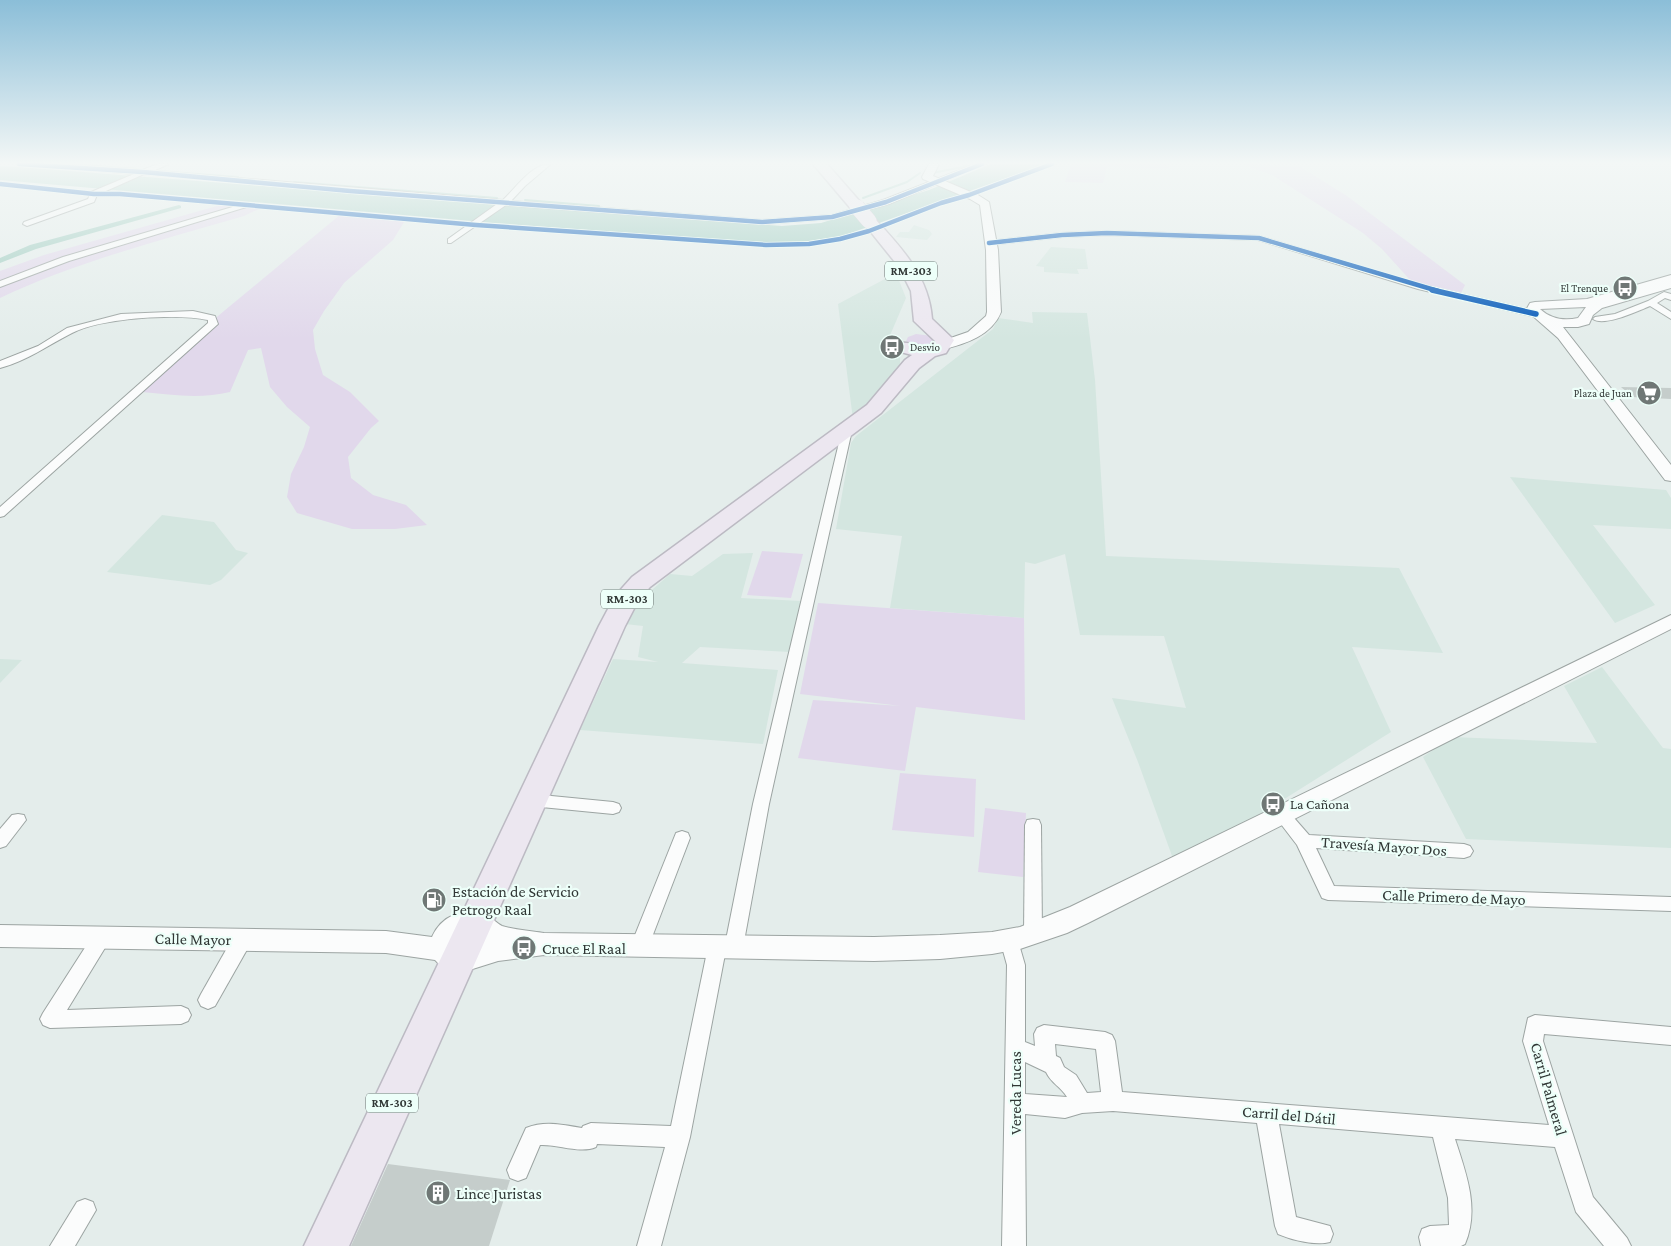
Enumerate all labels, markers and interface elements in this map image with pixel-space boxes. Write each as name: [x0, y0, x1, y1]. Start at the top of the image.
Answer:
road number: RM-303: [885, 262, 937, 280]
bus stop icon: El Trenque: [1612, 275, 1638, 301]
place label: El Trenque: [1560, 282, 1608, 295]
bus stop icon: Desvio: [879, 334, 905, 360]
place label: Desvio: [910, 341, 940, 353]
supermarket icon: Plaza de Juan: [1636, 380, 1662, 406]
place label: Plaza de Juan: [1574, 387, 1632, 400]
road number: RM-303: [601, 590, 653, 608]
bus stop icon: La Cañona: [1260, 791, 1286, 817]
place label: La Cañona: [1290, 796, 1350, 812]
street label: Travesía Mayor Dos: [1321, 833, 1447, 860]
place label: Estación de Servicio Petrogo Raal: [452, 883, 579, 919]
street label: Calle Primero de Mayo: [1382, 886, 1526, 909]
fuel station icon: Estación de Servicio Petrogo Raal: [421, 887, 447, 913]
street label: Calle Mayor: [155, 930, 232, 949]
bus stop icon: Cruce El Raal: [511, 935, 537, 961]
place label: Cruce El Raal: [542, 940, 626, 957]
street label: Carril Palmeral: [1528, 1041, 1570, 1137]
street label: Vereda Lucas: [1007, 1051, 1024, 1135]
road number: RM-303: [366, 1094, 418, 1112]
street label: Carril del Dátil: [1241, 1102, 1337, 1128]
building icon: Lince Juristas: [425, 1180, 451, 1206]
place label: Lince Juristas: [456, 1185, 542, 1203]

